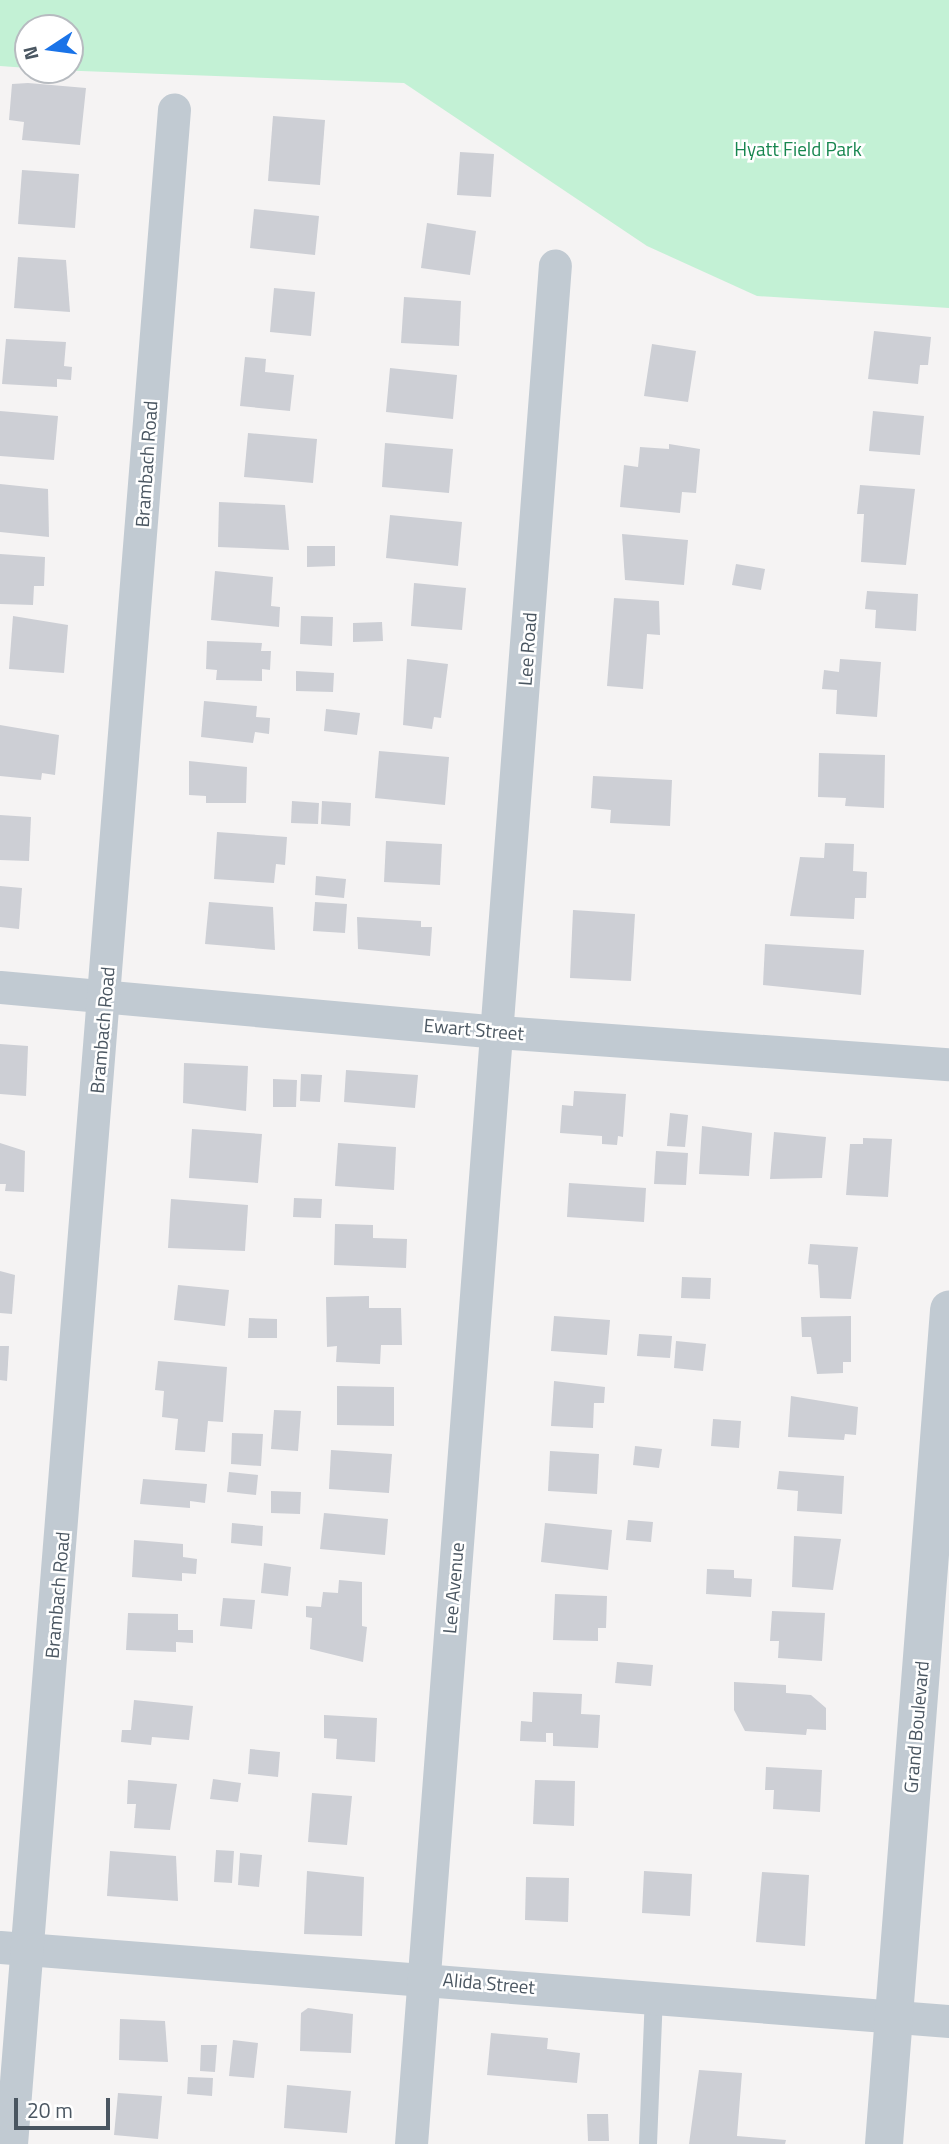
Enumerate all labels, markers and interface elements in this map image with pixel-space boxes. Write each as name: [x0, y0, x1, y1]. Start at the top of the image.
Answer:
north arrow: [14, 14, 84, 84]
text: N: [14, 44, 46, 63]
park label: Hyatt Field Park: [734, 138, 862, 160]
street label: Brambach Road: [130, 400, 162, 528]
street label: Lee Road: [513, 612, 541, 686]
street label: Brambach Road: [85, 966, 119, 1094]
street label: Ewart Street: [423, 1013, 525, 1045]
street label: Brambach Road: [40, 1531, 74, 1659]
street label: Lee Avenue: [438, 1541, 468, 1635]
street label: Grand Boulevard: [899, 1660, 933, 1794]
street label: Alida Street: [442, 1968, 536, 1998]
scale bar: [18, 2084, 114, 2128]
text: 20 m: [27, 2094, 73, 2126]

